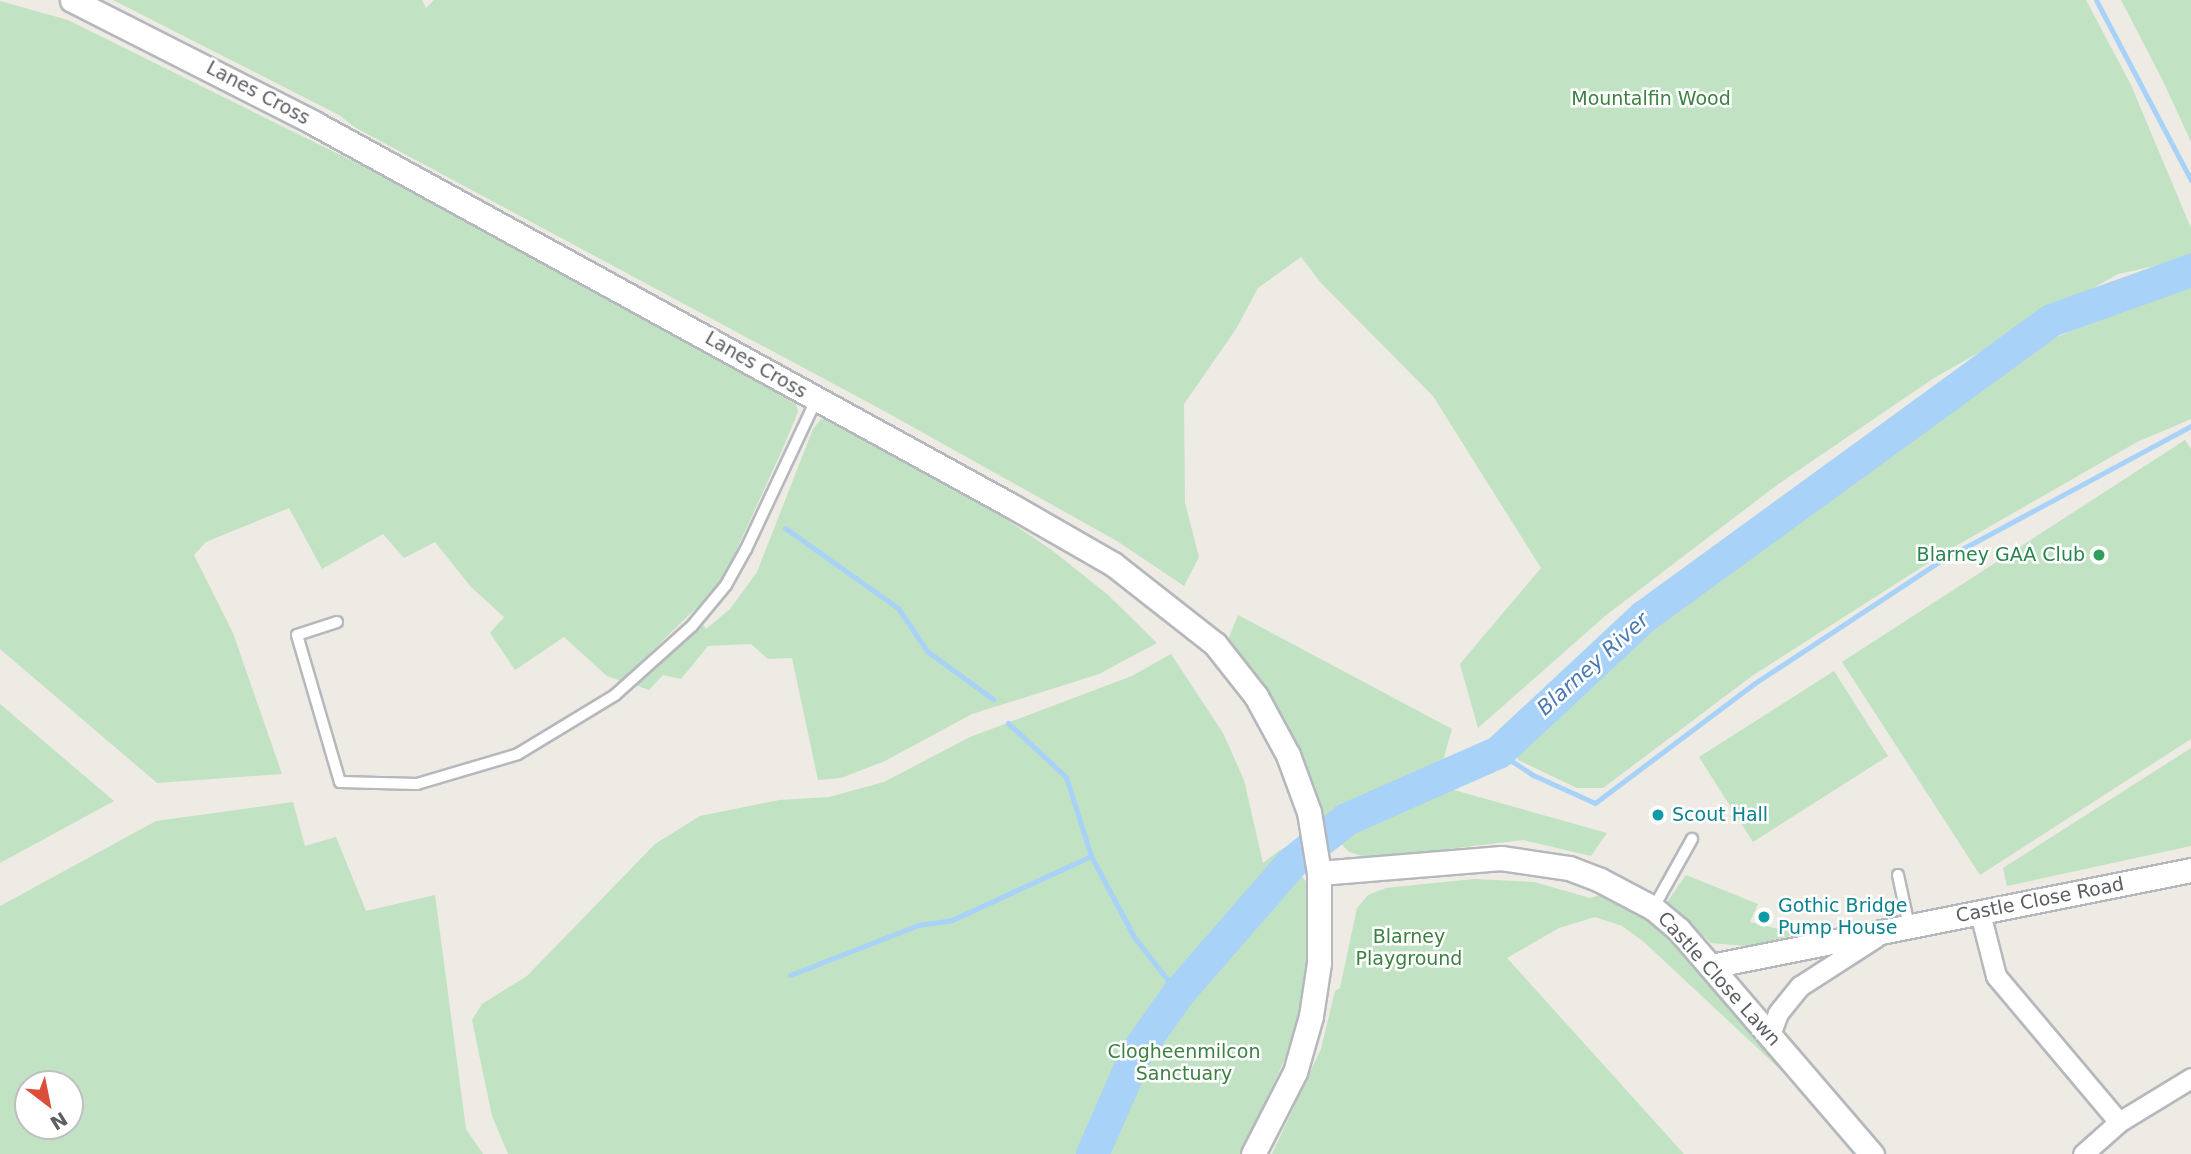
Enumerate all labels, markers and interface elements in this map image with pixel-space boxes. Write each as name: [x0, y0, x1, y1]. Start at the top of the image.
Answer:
street label: Lanes Cross: [202, 56, 314, 130]
park label: Mountalfin Wood: [1571, 88, 1731, 110]
street label: Lanes Cross: [701, 327, 811, 403]
place label: Blarney GAA Club: [1917, 544, 2085, 566]
marker: Blarney GAA Club: [2091, 547, 2107, 563]
water label: Blarney River: [1532, 607, 1654, 721]
place label: Scout Hall: [1672, 804, 1768, 826]
marker: Scout Hall: [1650, 807, 1666, 823]
street label: Castle Close Road: [1954, 873, 2126, 927]
place label: Gothic Bridge Pump House: [1778, 895, 1908, 939]
street label: Castle Close Lawn: [1653, 907, 1785, 1051]
marker: Gothic Bridge Pump House: [1756, 909, 1772, 925]
park label: Blarney Playground: [1356, 926, 1462, 970]
park label: Clogheenmilcon Sanctuary: [1108, 1041, 1260, 1085]
north arrow: [14, 1070, 84, 1140]
text: N: [46, 1108, 72, 1135]

